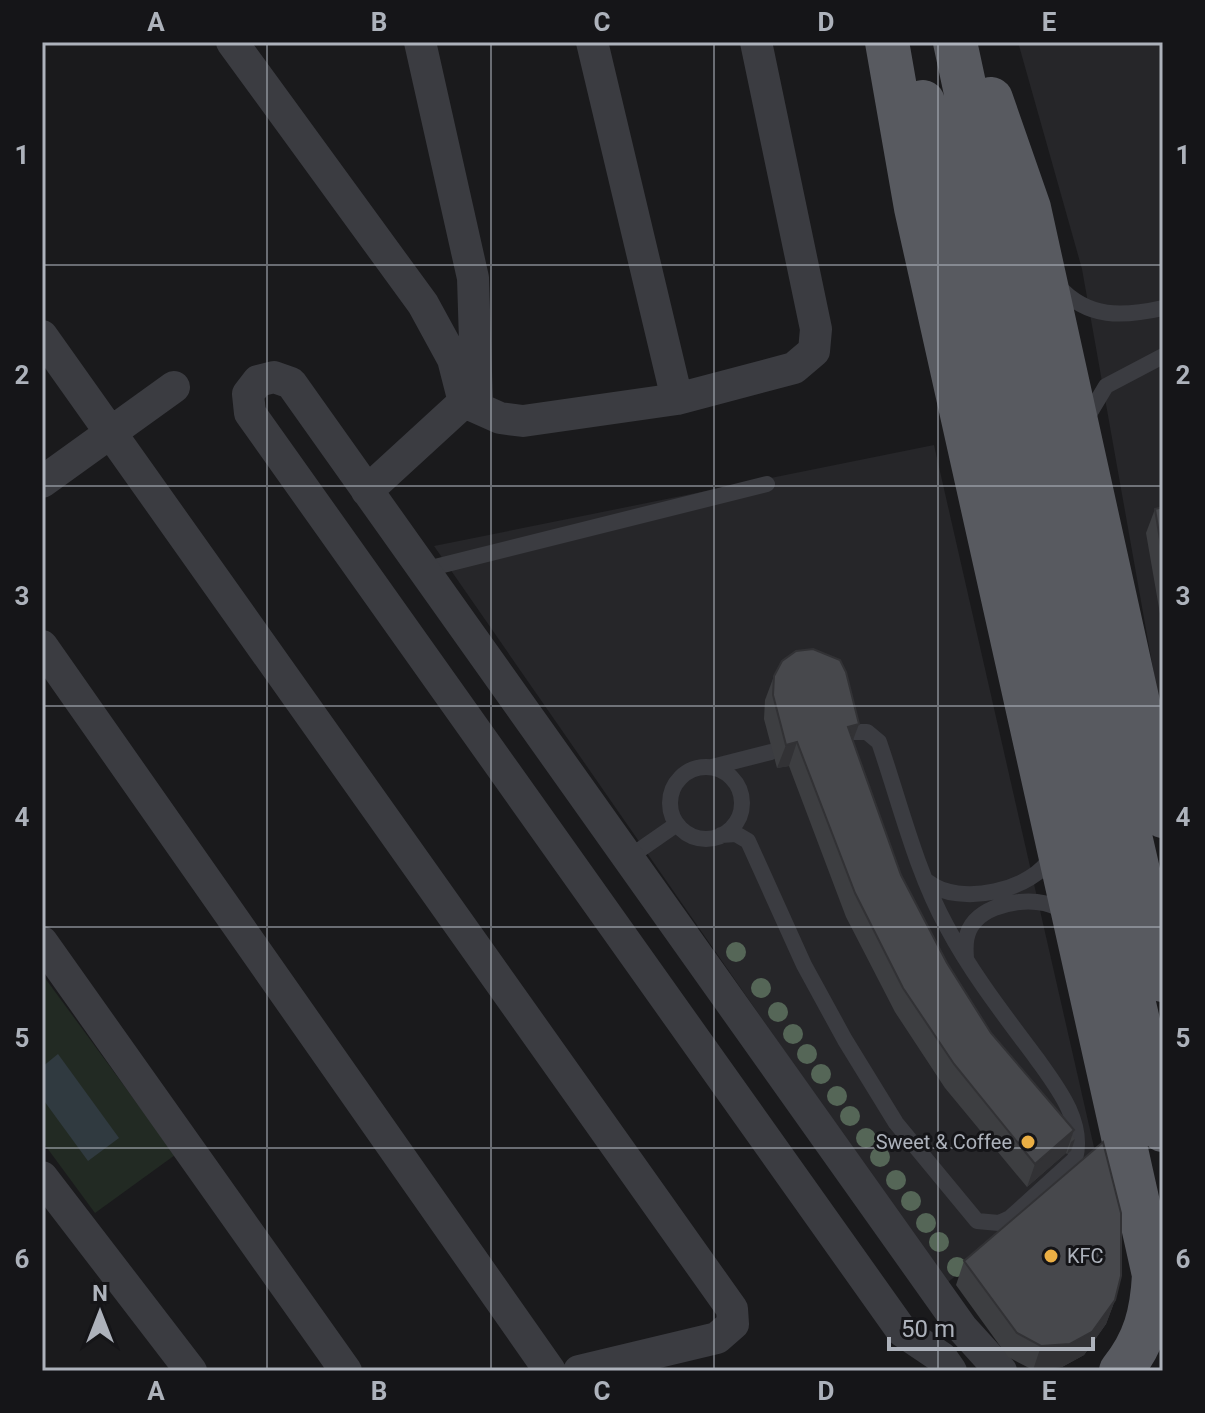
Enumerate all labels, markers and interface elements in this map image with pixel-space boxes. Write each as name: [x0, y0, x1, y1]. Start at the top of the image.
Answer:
text: A: [147, 7, 165, 37]
text: B: [371, 7, 387, 37]
text: C: [593, 7, 611, 37]
text: D: [818, 7, 834, 37]
text: E: [1042, 7, 1057, 37]
text: 1: [15, 140, 29, 170]
text: 1: [1176, 140, 1190, 170]
text: 2: [15, 360, 29, 390]
text: 2: [1176, 360, 1190, 390]
text: 3: [15, 581, 29, 611]
text: 3: [1176, 581, 1190, 611]
text: 4: [15, 802, 30, 832]
text: 4: [1176, 802, 1191, 832]
text: 5: [15, 1023, 29, 1053]
text: 5: [1176, 1023, 1190, 1053]
place label: Sweet & Coffee: [876, 1130, 1012, 1154]
marker: Sweet & Coffee: [1019, 1133, 1037, 1151]
text: 6: [15, 1244, 30, 1274]
place label: KFC: [1067, 1244, 1104, 1268]
text: 6: [1176, 1244, 1191, 1274]
marker: KFC: [1042, 1247, 1060, 1265]
north arrow: [60, 1273, 140, 1353]
text: N: [92, 1281, 108, 1306]
scale bar: [889, 1301, 1093, 1351]
text: 50 m: [901, 1315, 955, 1343]
text: A: [147, 1376, 165, 1406]
text: B: [371, 1376, 387, 1406]
text: C: [593, 1376, 611, 1406]
text: D: [818, 1376, 834, 1406]
text: E: [1042, 1376, 1057, 1406]

